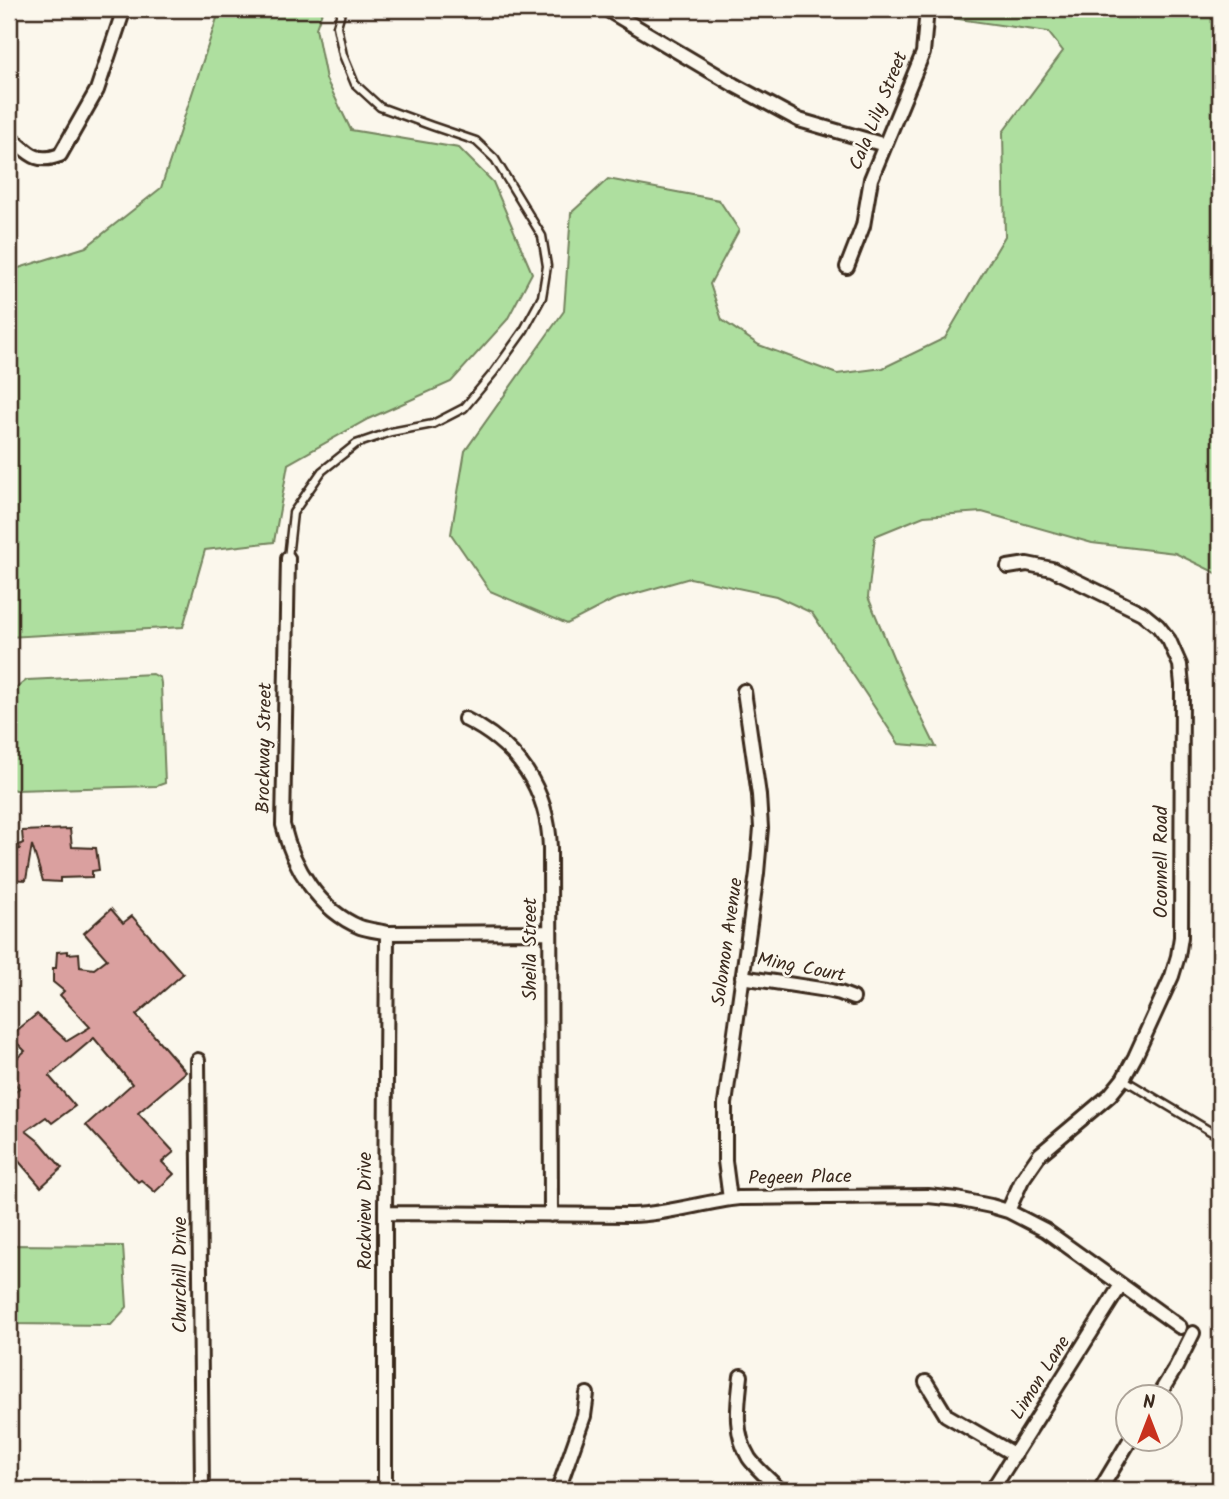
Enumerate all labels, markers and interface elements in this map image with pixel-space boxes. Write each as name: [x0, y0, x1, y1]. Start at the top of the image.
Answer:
street label: Cala Lily Street: [842, 46, 917, 175]
street label: Brockway Street: [249, 682, 281, 814]
street label: Oconnell Road: [1147, 805, 1177, 918]
street label: Solomon Avenue: [704, 875, 752, 1008]
street label: Sheila Street: [516, 897, 546, 1000]
street label: Ming Court: [754, 945, 848, 991]
street label: Rockview Drive: [351, 1151, 381, 1270]
street label: Pegeen Place: [748, 1162, 853, 1194]
street label: Churchill Drive: [166, 1216, 196, 1333]
street label: Limon Lane: [1003, 1330, 1079, 1426]
north arrow: [1114, 1384, 1184, 1454]
text: N: [1143, 1388, 1155, 1418]

